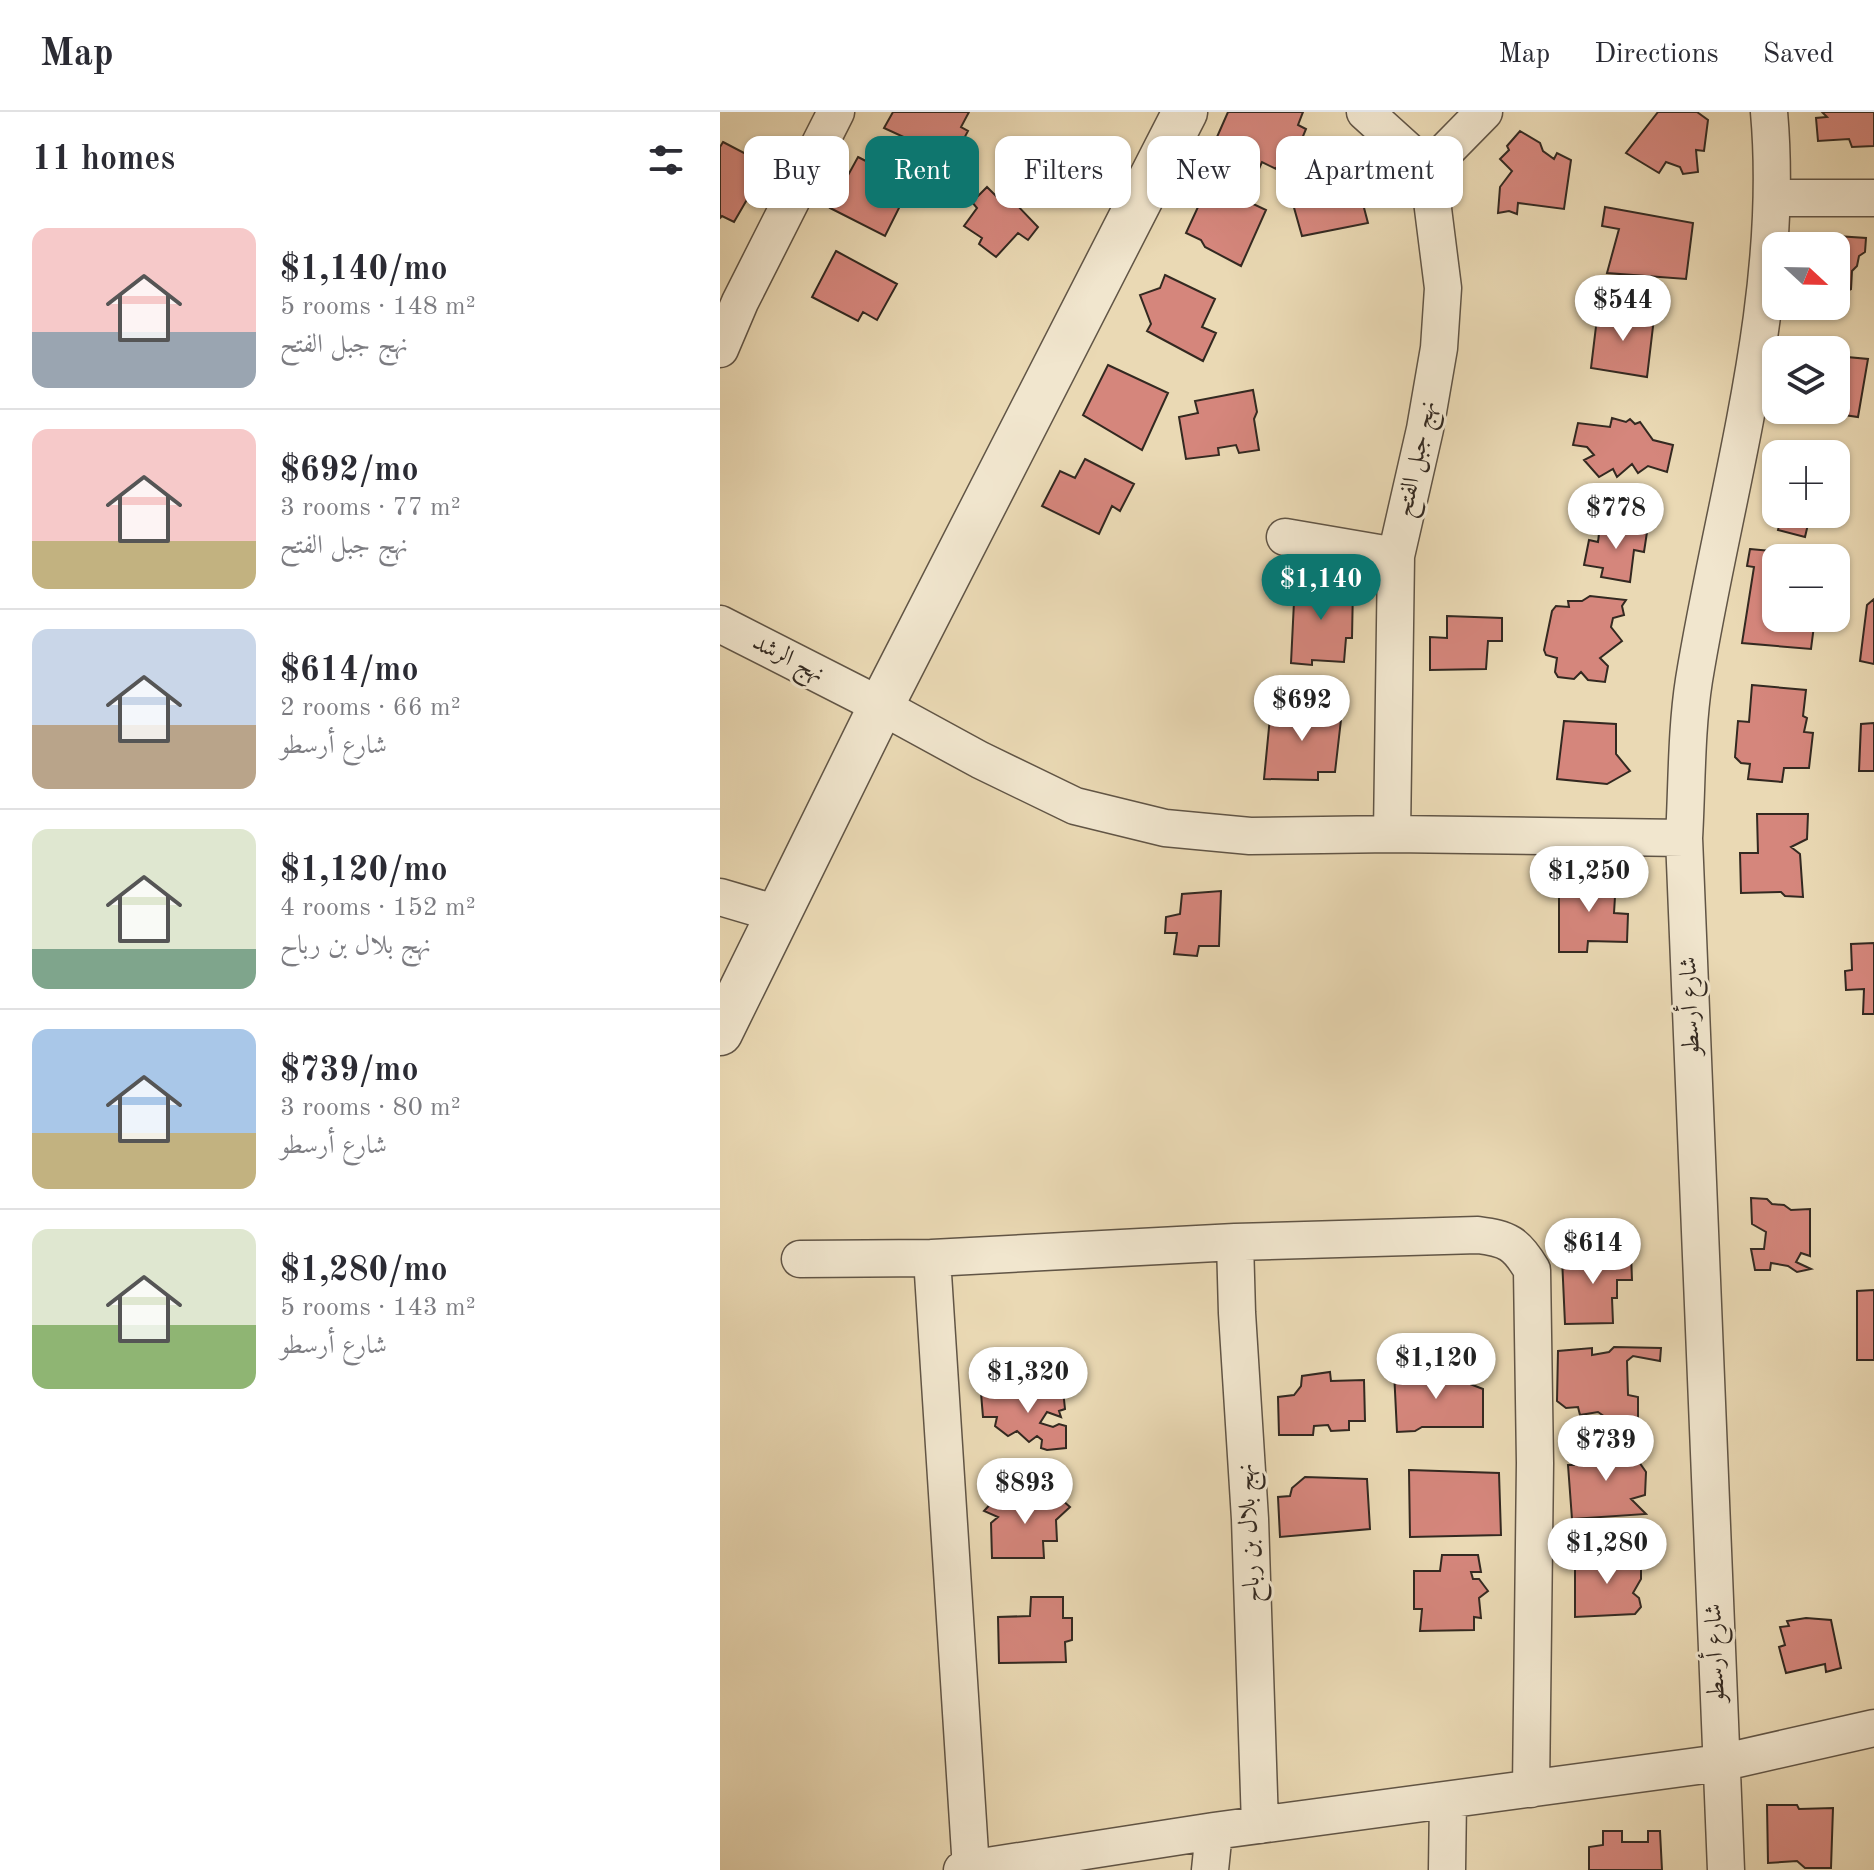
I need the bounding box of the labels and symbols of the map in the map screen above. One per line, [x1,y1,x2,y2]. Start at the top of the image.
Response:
north arrow [1762,232,1850,320]
pin: $544 [1576,275,1670,343]
street label: نهج جبل الفتح [1393,399,1448,521]
pin: $778 [1569,483,1663,551]
pin: $1,140 [1256,554,1386,622]
street label: نهج الرشد [745,630,828,693]
pin: $692 [1255,675,1349,743]
pin: $1,250 [1524,846,1654,914]
street label: شارع أرسطو [1670,956,1711,1058]
pin: $614 [1546,1218,1640,1286]
pin: $1,120 [1371,1333,1501,1401]
pin: $1,320 [963,1347,1093,1415]
pin: $739 [1559,1415,1653,1483]
pin: $893 [978,1458,1072,1526]
street label: نهج بلال بن رباح [1234,1462,1273,1603]
pin: $1,280 [1542,1518,1672,1586]
street label: شارع أرسطو [1695,1603,1736,1705]

